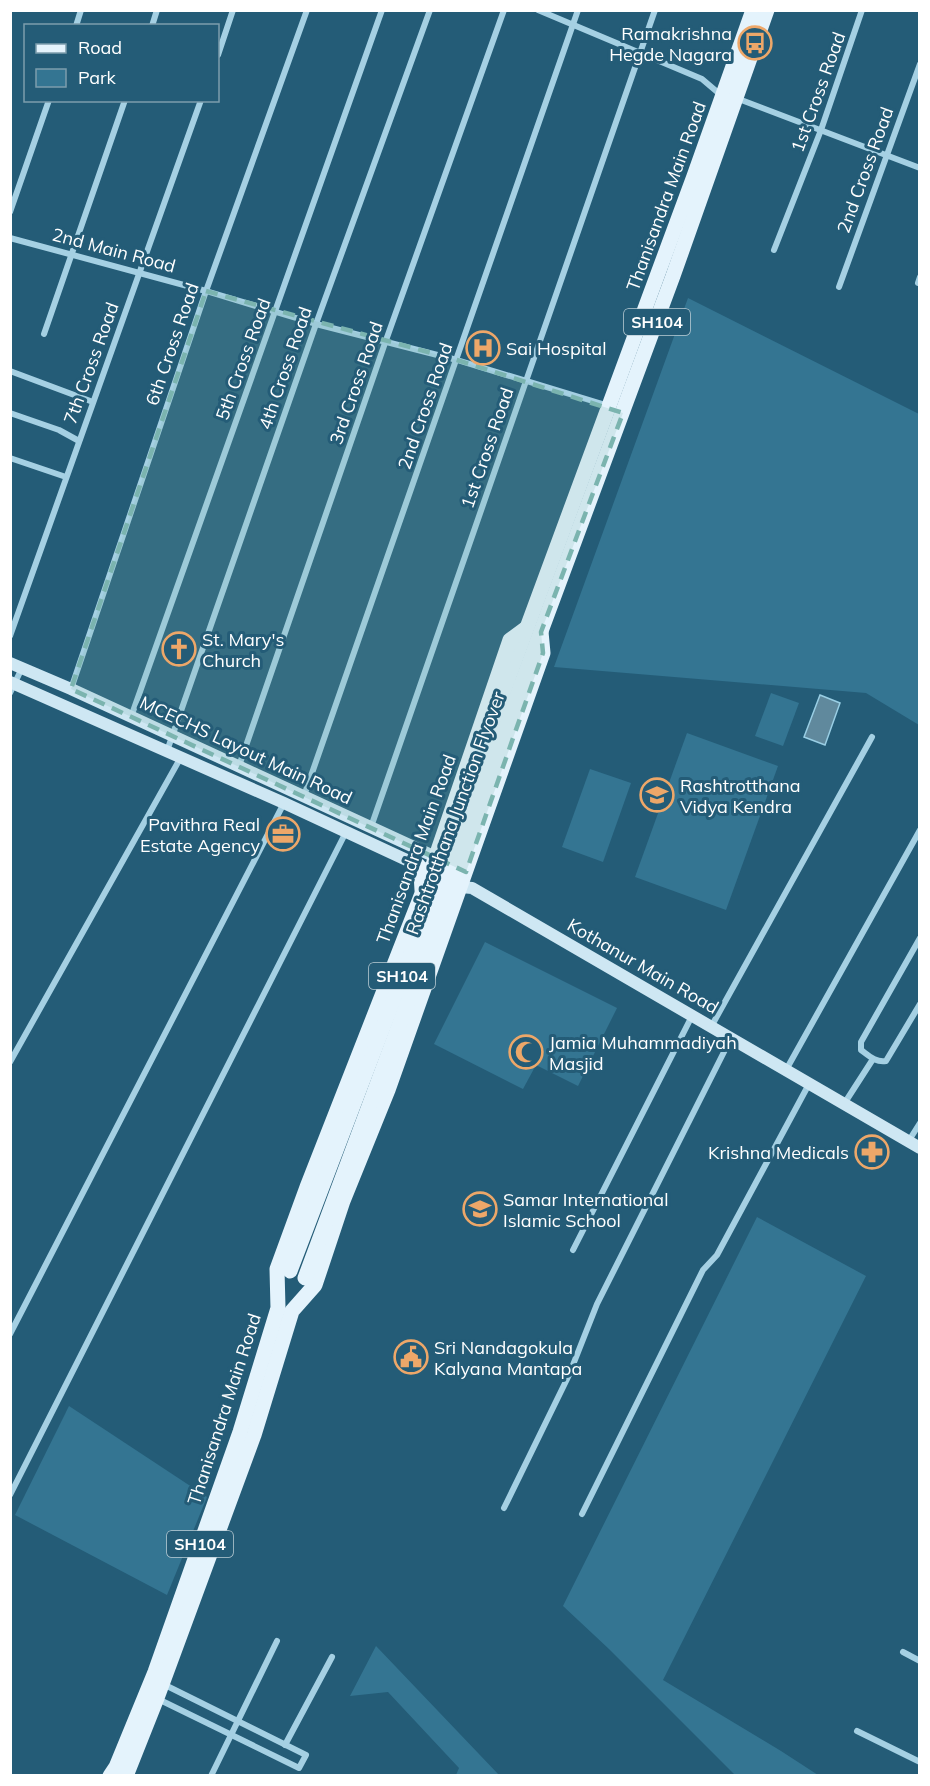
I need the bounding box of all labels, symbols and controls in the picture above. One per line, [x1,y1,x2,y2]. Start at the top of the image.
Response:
place label: Ramakrishna Hegde Nagara [609,22,732,66]
legend [24,24,219,102]
bus stop icon: Ramakrishna Hegde Nagara [737,25,773,61]
street label: 1st Cross Road [786,29,850,155]
text: Road [78,36,122,59]
text: Park [78,66,117,89]
street label: Thanisandra Main Road [621,98,711,294]
street label: 2nd Cross Road [832,104,898,236]
street label: 2nd Main Road [50,222,178,278]
street label: 6th Cross Road [140,280,204,408]
street label: 5th Cross Road [210,295,276,423]
street label: 7th Cross Road [58,299,124,427]
street label: 4th Cross Road [253,304,317,432]
road number: SH104 [624,309,690,335]
street label: 3rd Cross Road [324,319,388,447]
hospital icon: Sai Hospital [465,330,501,366]
place label: Sai Hospital [506,337,606,360]
street label: 2nd Cross Road [393,340,457,472]
street label: 1st Cross Road [456,385,518,511]
place label: St. Mary's Church [202,628,284,672]
church icon: St. Mary's Church [161,631,197,667]
street label: Rashtrotthana Junction Flyover [400,688,510,938]
street label: MCECHS Layout Main Road [136,691,356,809]
street label: Thanisandra Main Road [371,751,461,947]
place label: Rashtrotthana Vidya Kendra [680,774,801,818]
school or university icon: Rashtrotthana Vidya Kendra [639,777,675,813]
place label: Pavithra Real Estate Agency [140,813,260,857]
office icon: Pavithra Real Estate Agency [265,816,301,852]
street label: Kothanur Main Road [563,913,723,1019]
road number: SH104 [369,963,435,989]
place label: Jamia Muhammadiyah Masjid [549,1031,737,1075]
mosque icon: Jamia Muhammadiyah Masjid [508,1034,544,1070]
pharmacy icon: Krishna Medicals [854,1134,890,1170]
place label: Krishna Medicals [708,1141,849,1164]
place label: Samar International Islamic School [503,1188,668,1232]
school or university icon: Samar International Islamic School [462,1191,498,1227]
street label: Thanisandra Main Road [182,1310,266,1508]
place label: Sri Nandagokula Kalyana Mantapa [434,1336,582,1380]
public building icon: Sri Nandagokula Kalyana Mantapa [393,1339,429,1375]
road number: SH104 [167,1531,233,1557]

